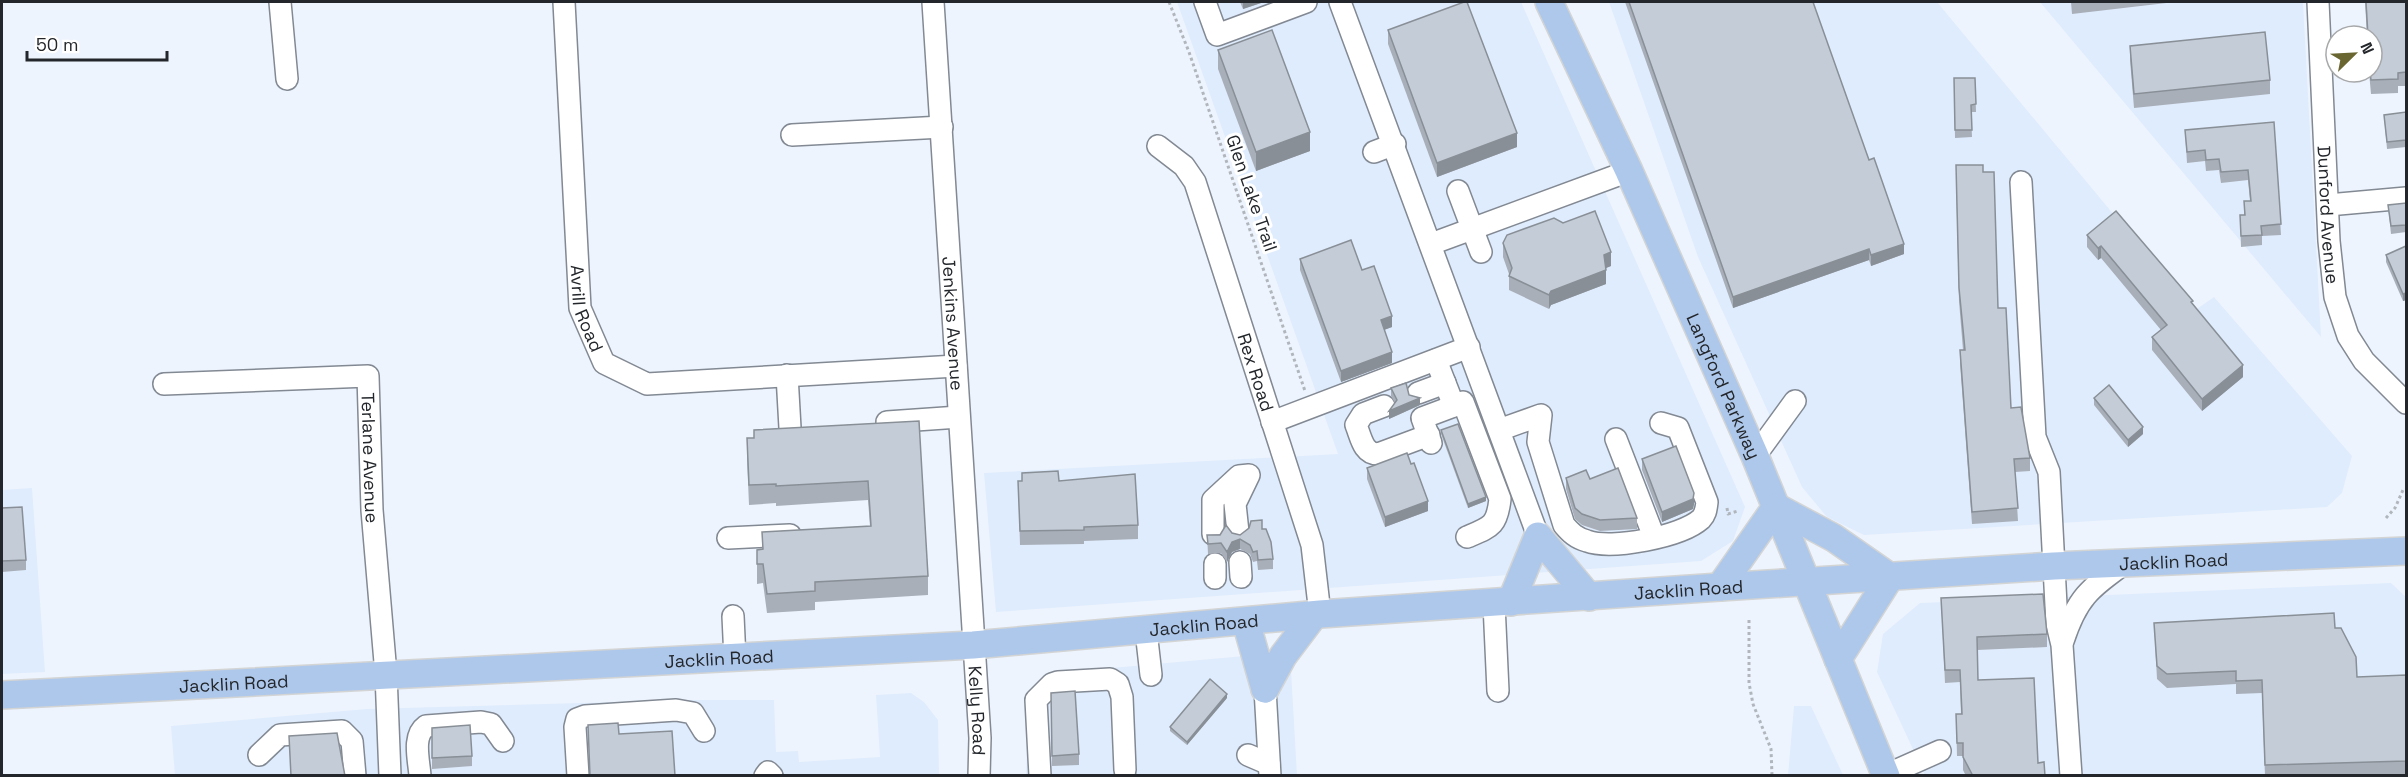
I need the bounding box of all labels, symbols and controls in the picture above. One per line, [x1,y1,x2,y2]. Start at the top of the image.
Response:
scale bar [27,24,166,62]
north arrow [2324,24,2384,84]
text: 50 m [36,33,78,56]
text: N [2355,39,2379,57]
street label: Glen Lake Trail [1221,132,1283,254]
street label: Dunford Avenue [2313,145,2345,285]
street label: Jenkins Avenue [938,255,969,391]
street label: Avrill Road [566,264,609,355]
street label: Langford Parkway [1682,309,1766,462]
street label: Rex Road [1233,330,1280,414]
street label: Terlane Avenue [357,392,385,524]
street label: Jacklin Road [2118,547,2229,575]
street label: Jacklin Road [1633,574,1744,604]
street label: Jacklin Road [1148,608,1259,641]
street label: Jacklin Road [664,644,774,672]
street label: Kelly Road [964,665,992,756]
street label: Jacklin Road [178,669,289,697]

